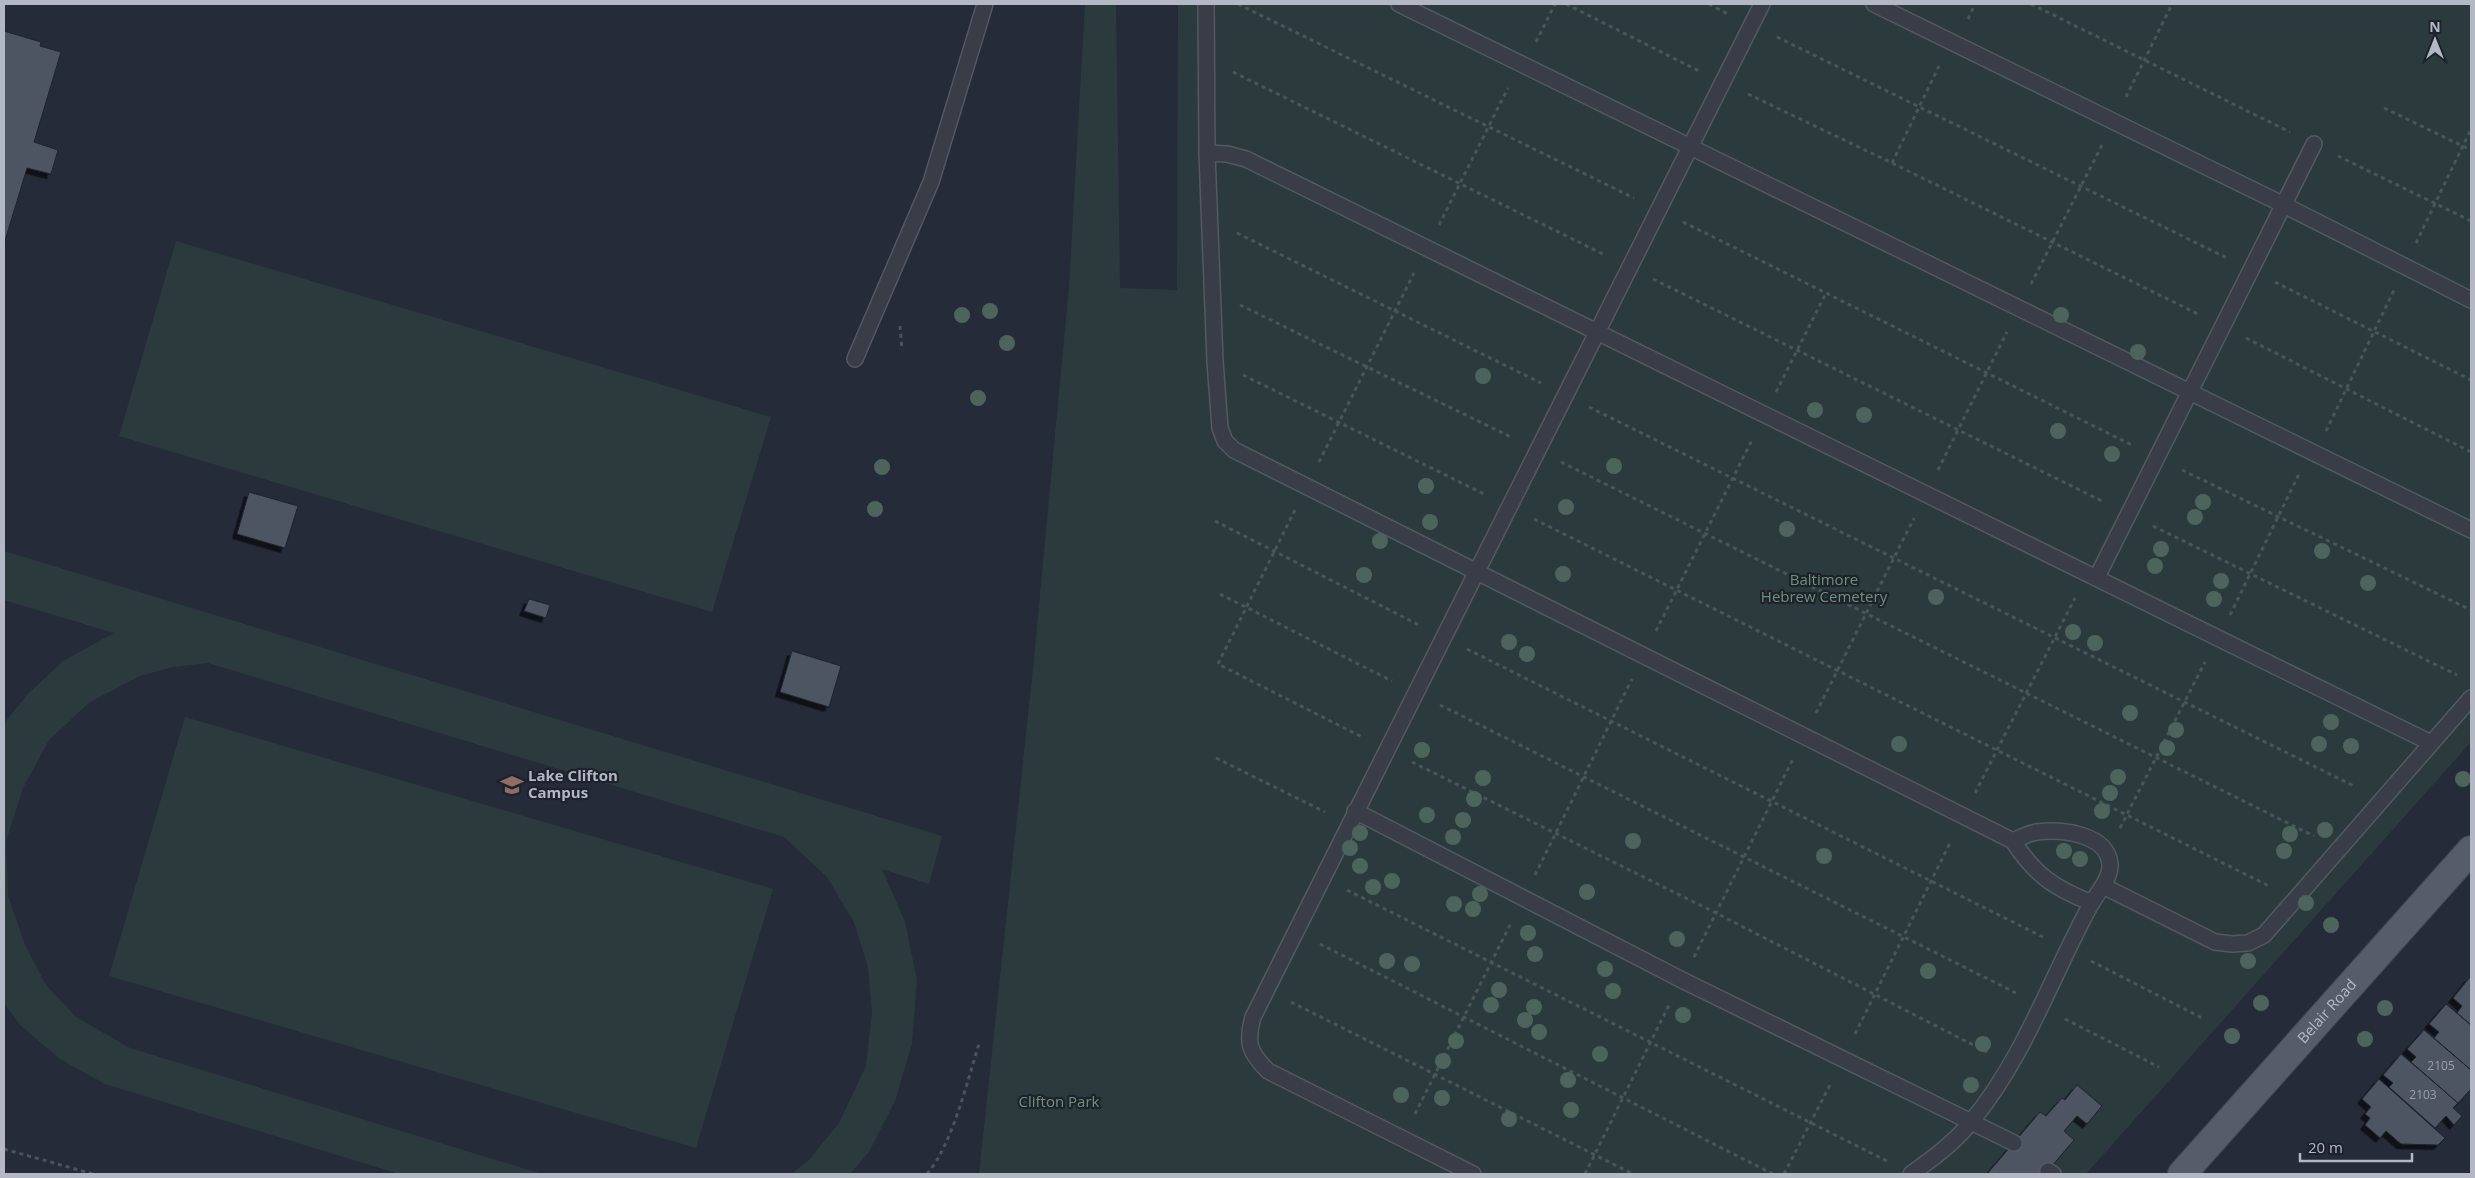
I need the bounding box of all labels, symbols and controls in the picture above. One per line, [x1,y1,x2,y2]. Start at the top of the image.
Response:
north arrow [2410,15,2460,65]
text: N [2429,17,2441,36]
park label: Baltimore Hebrew Cemetery [1761,569,1888,606]
place label: Lake Clifton Campus [528,765,618,802]
school or university icon: Lake Clifton Campus [499,772,525,798]
street label: Belair Road [2292,974,2360,1047]
house number: 2105 [2427,1057,2455,1074]
house number: 2103 [2409,1086,2437,1103]
park label: Clifton Park [1019,1091,1100,1111]
scale bar [2300,1130,2412,1162]
text: 20 m [2308,1137,2343,1157]

